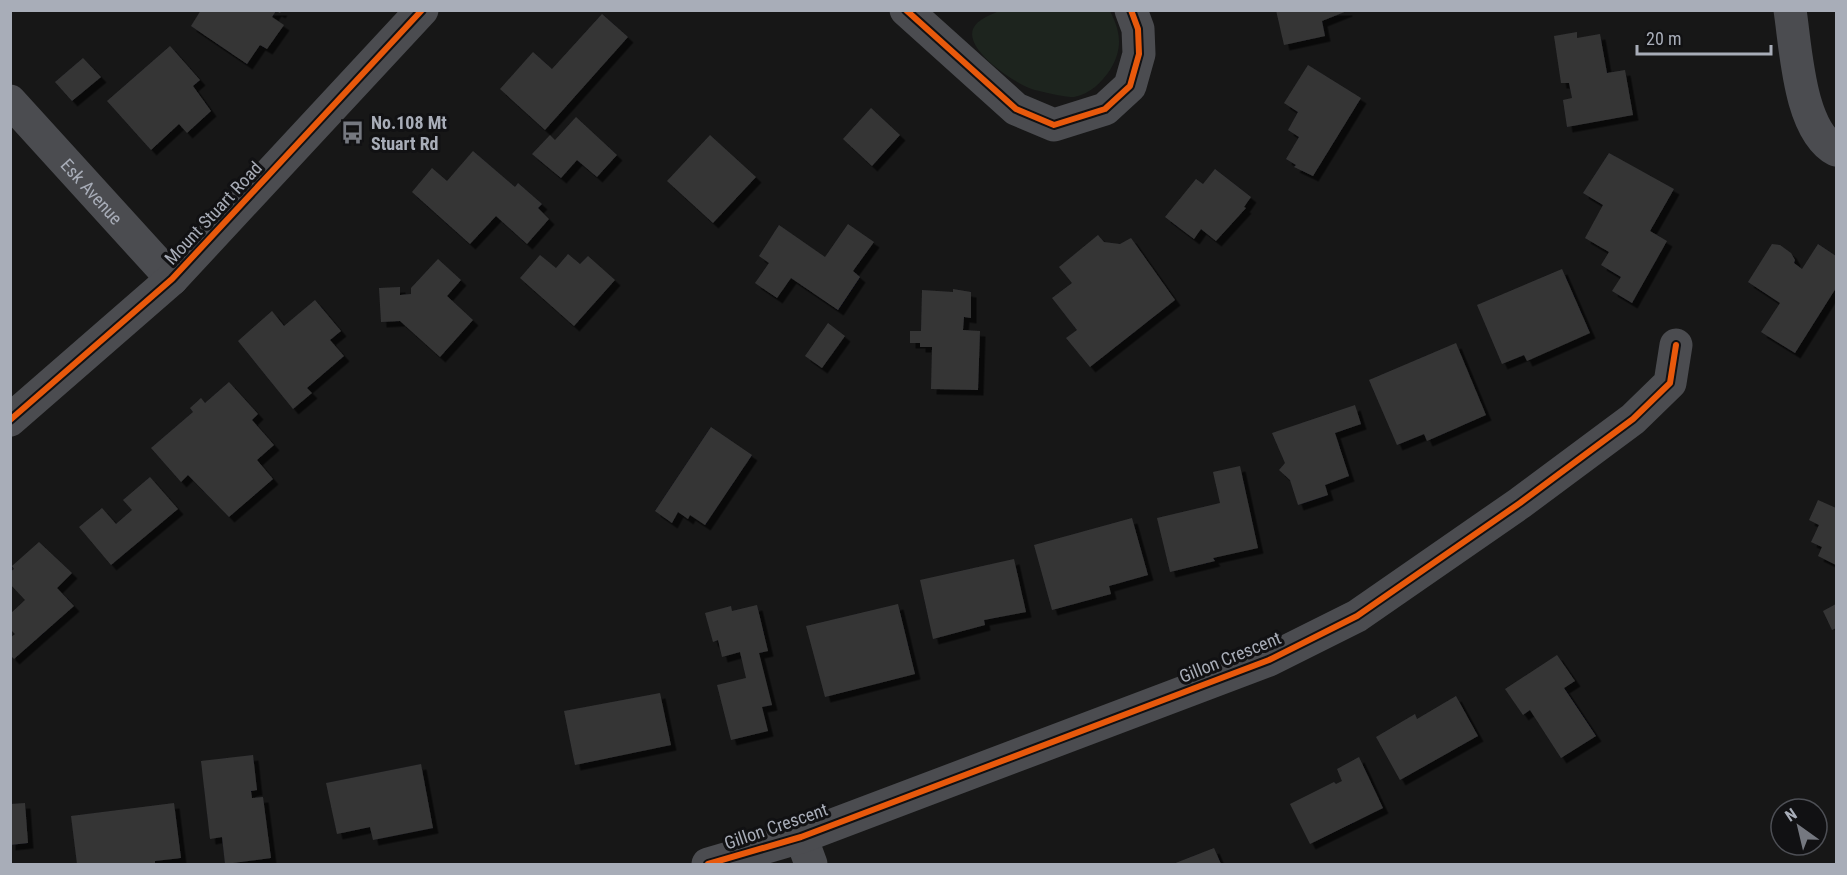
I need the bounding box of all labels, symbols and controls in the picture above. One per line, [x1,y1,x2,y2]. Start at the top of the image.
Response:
scale bar [1637,18,1770,56]
text: 20 m [1646,28,1681,49]
place label: No.108 Mt Stuart Rd [371,112,447,154]
bus stop icon: No.108 Mt Stuart Rd [340,119,366,145]
street label: Esk Avenue [57,154,127,228]
street label: Mount Stuart Road [160,157,266,269]
street label: Gillon Crescent [1176,627,1284,687]
north arrow [1769,797,1829,857]
street label: Gillon Crescent [722,799,830,853]
text: N [1782,804,1800,826]

